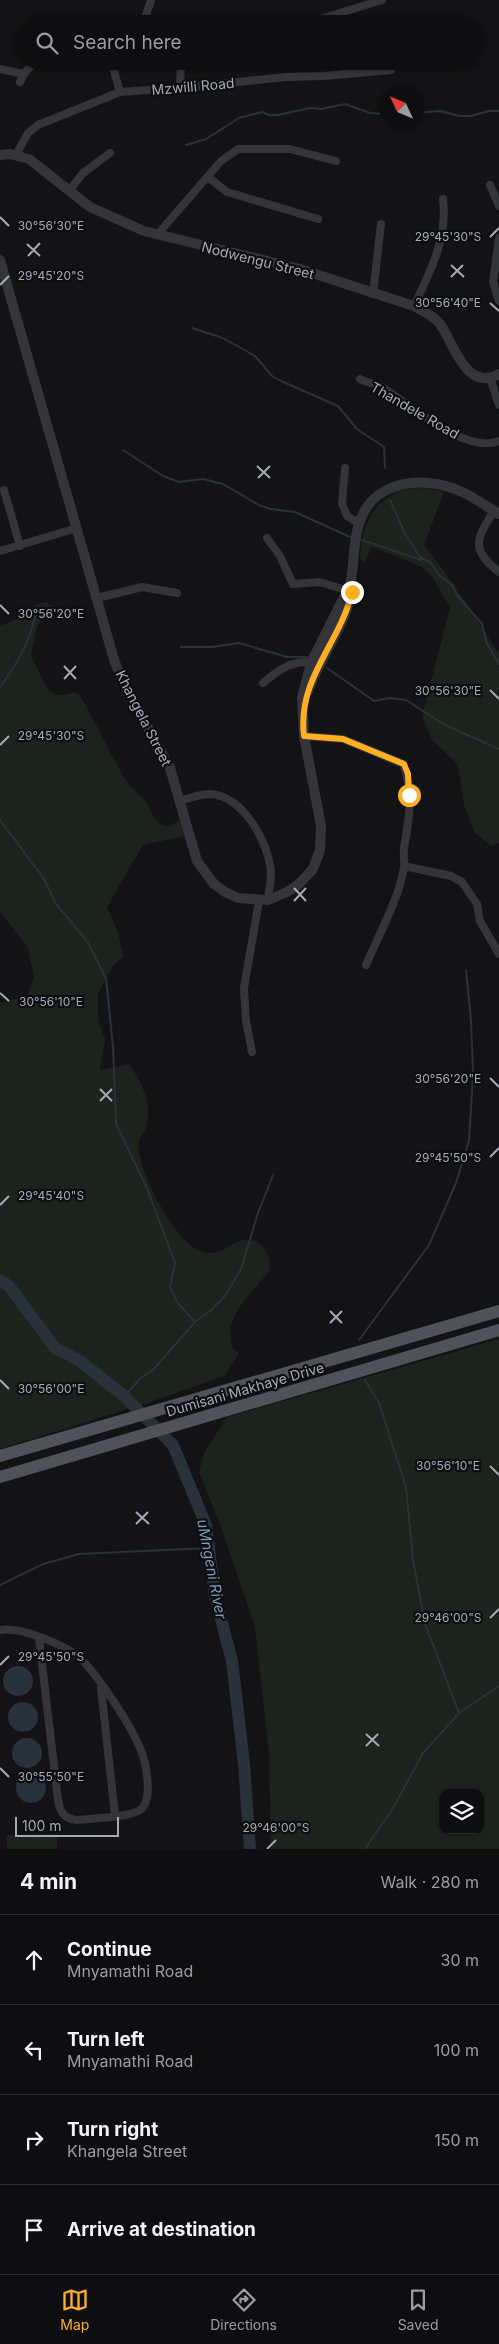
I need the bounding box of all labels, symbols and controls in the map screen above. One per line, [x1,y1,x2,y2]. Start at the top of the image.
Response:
search box [15,15,484,70]
icon: search [33,29,61,57]
text: Search here [73,31,182,54]
street label: Mzwilli Road [151,74,235,98]
north arrow [379,85,424,130]
text: 30°56'30"E [18,218,84,233]
text: 29°45'30"S [415,229,482,244]
street label: Nodwengu Street [200,238,316,282]
text: 29°45'20"S [18,268,85,283]
text: 30°56'40"E [415,295,481,310]
street label: Thandele Road [368,378,462,442]
route end [341,581,364,604]
text: 30°56'20"E [18,606,84,621]
street label: Khangela Street [113,667,176,769]
text: 30°56'30"E [415,683,481,698]
text: 29°45'30"S [18,728,85,743]
route start [398,784,421,807]
text: 30°56'10"E [19,994,83,1009]
text: 30°56'20"E [415,1071,481,1086]
text: 29°45'50"S [415,1150,482,1165]
text: 29°45'40"S [18,1188,84,1203]
street label: Dumisani Makhaye Drive [164,1358,326,1420]
text: 30°56'00"E [18,1381,84,1396]
text: 30°56'10"E [416,1458,480,1473]
water label: uMngeni River [193,1517,231,1621]
text: 29°46'00"S [415,1610,482,1625]
text: 29°45'50"S [18,1649,85,1664]
text: 30°55'50"E [18,1769,84,1784]
map controls [439,1789,484,1834]
button: layers [439,1789,484,1834]
scale bar [15,1814,119,1837]
text: 100 m [22,1817,62,1834]
text: 29°46'00"S [243,1820,310,1835]
text: 4 min [20,1869,77,1894]
text: Walk · 280 m [381,1872,479,1892]
text: Continue [67,1938,152,1961]
icon: ahead [20,1946,48,1974]
text: 30 m [441,1950,479,1970]
text: Mnyamathi Road [67,1961,193,1981]
text: Turn left [67,2028,145,2051]
icon: left [20,2036,48,2064]
text: 100 m [434,2040,479,2060]
text: Mnyamathi Road [67,2051,193,2071]
text: Turn right [67,2118,158,2141]
icon: right [20,2126,48,2154]
text: 150 m [434,2130,479,2150]
text: Khangela Street [67,2141,187,2161]
icon: arrive [20,2216,48,2244]
text: Arrive at destination [67,2218,256,2241]
tab: Map [60,2286,89,2333]
tab: Directions [210,2286,277,2333]
tab: Saved [398,2286,439,2333]

